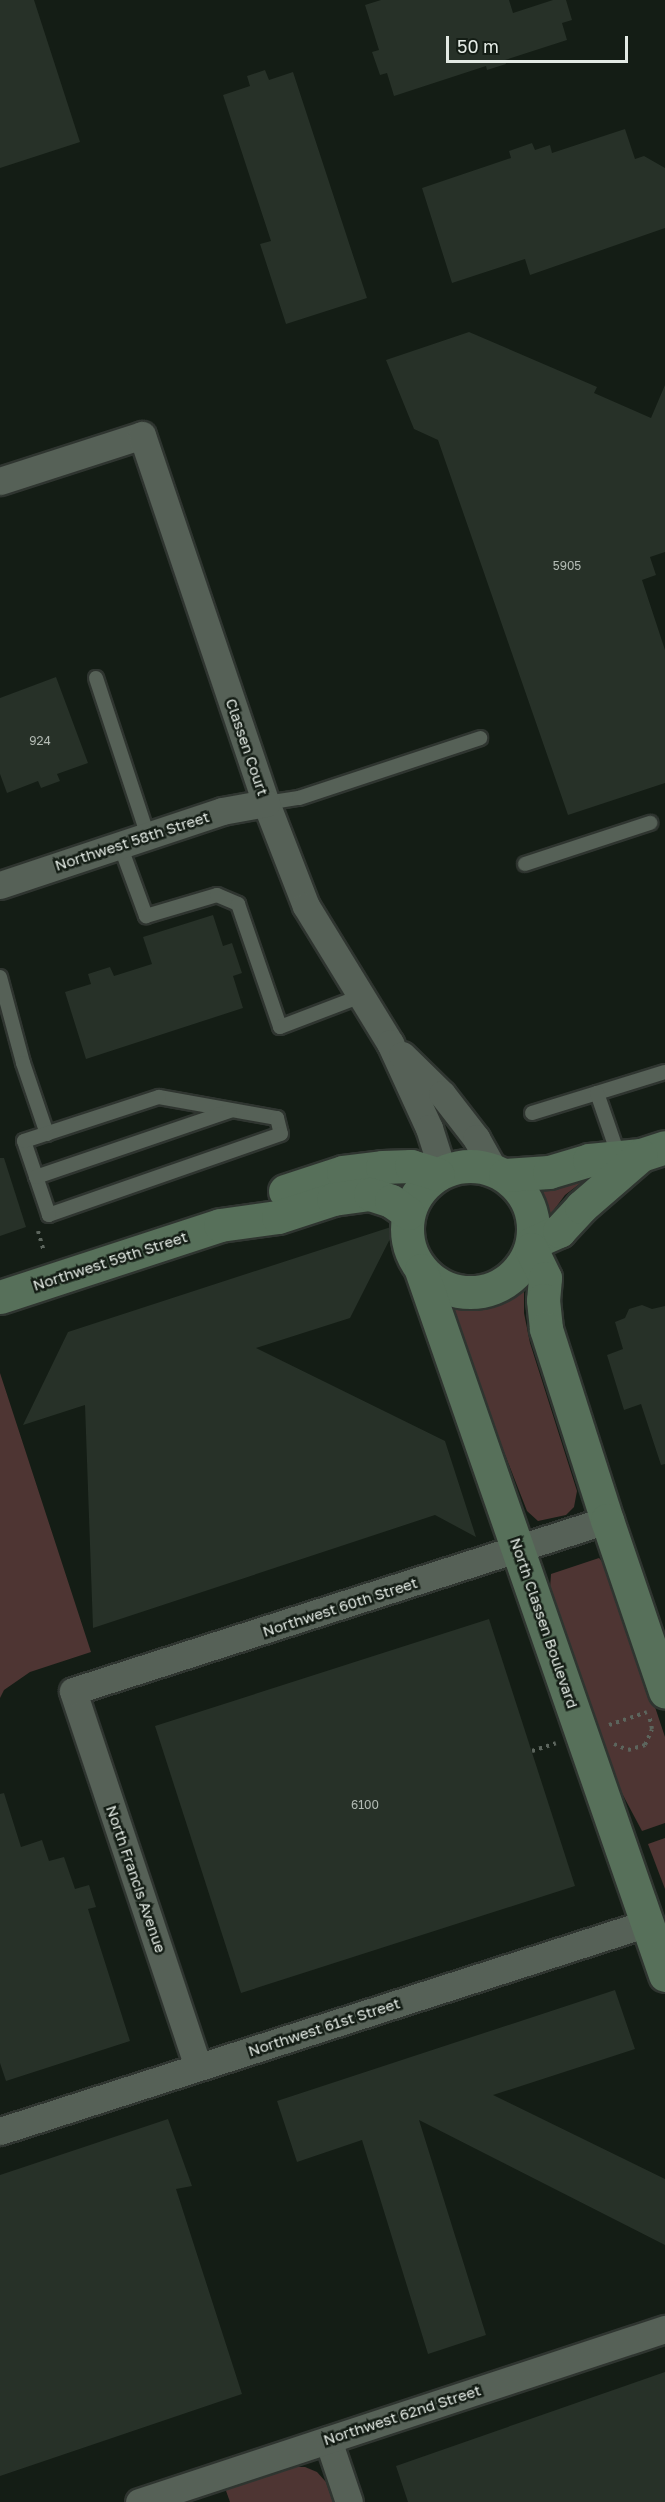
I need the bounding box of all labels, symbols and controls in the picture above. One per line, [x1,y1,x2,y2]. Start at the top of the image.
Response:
scale bar [449,24,630,62]
text: 50 m [457,35,499,57]
house number: 5905 [553,559,581,573]
street label: Classen Court [222,696,272,798]
house number: 924 [29,734,51,748]
street label: Northwest 58th Street [53,808,211,874]
street label: Northwest 59th Street [31,1228,189,1294]
street label: North Classen Boulevard [506,1535,582,1711]
street label: Northwest 60th Street [260,1573,420,1641]
house number: 6100 [351,1798,379,1812]
street label: North Francis Avenue [102,1803,170,1955]
street label: Northwest 61st Street [246,1994,402,2060]
street label: Northwest 62nd Street [321,2381,483,2449]

